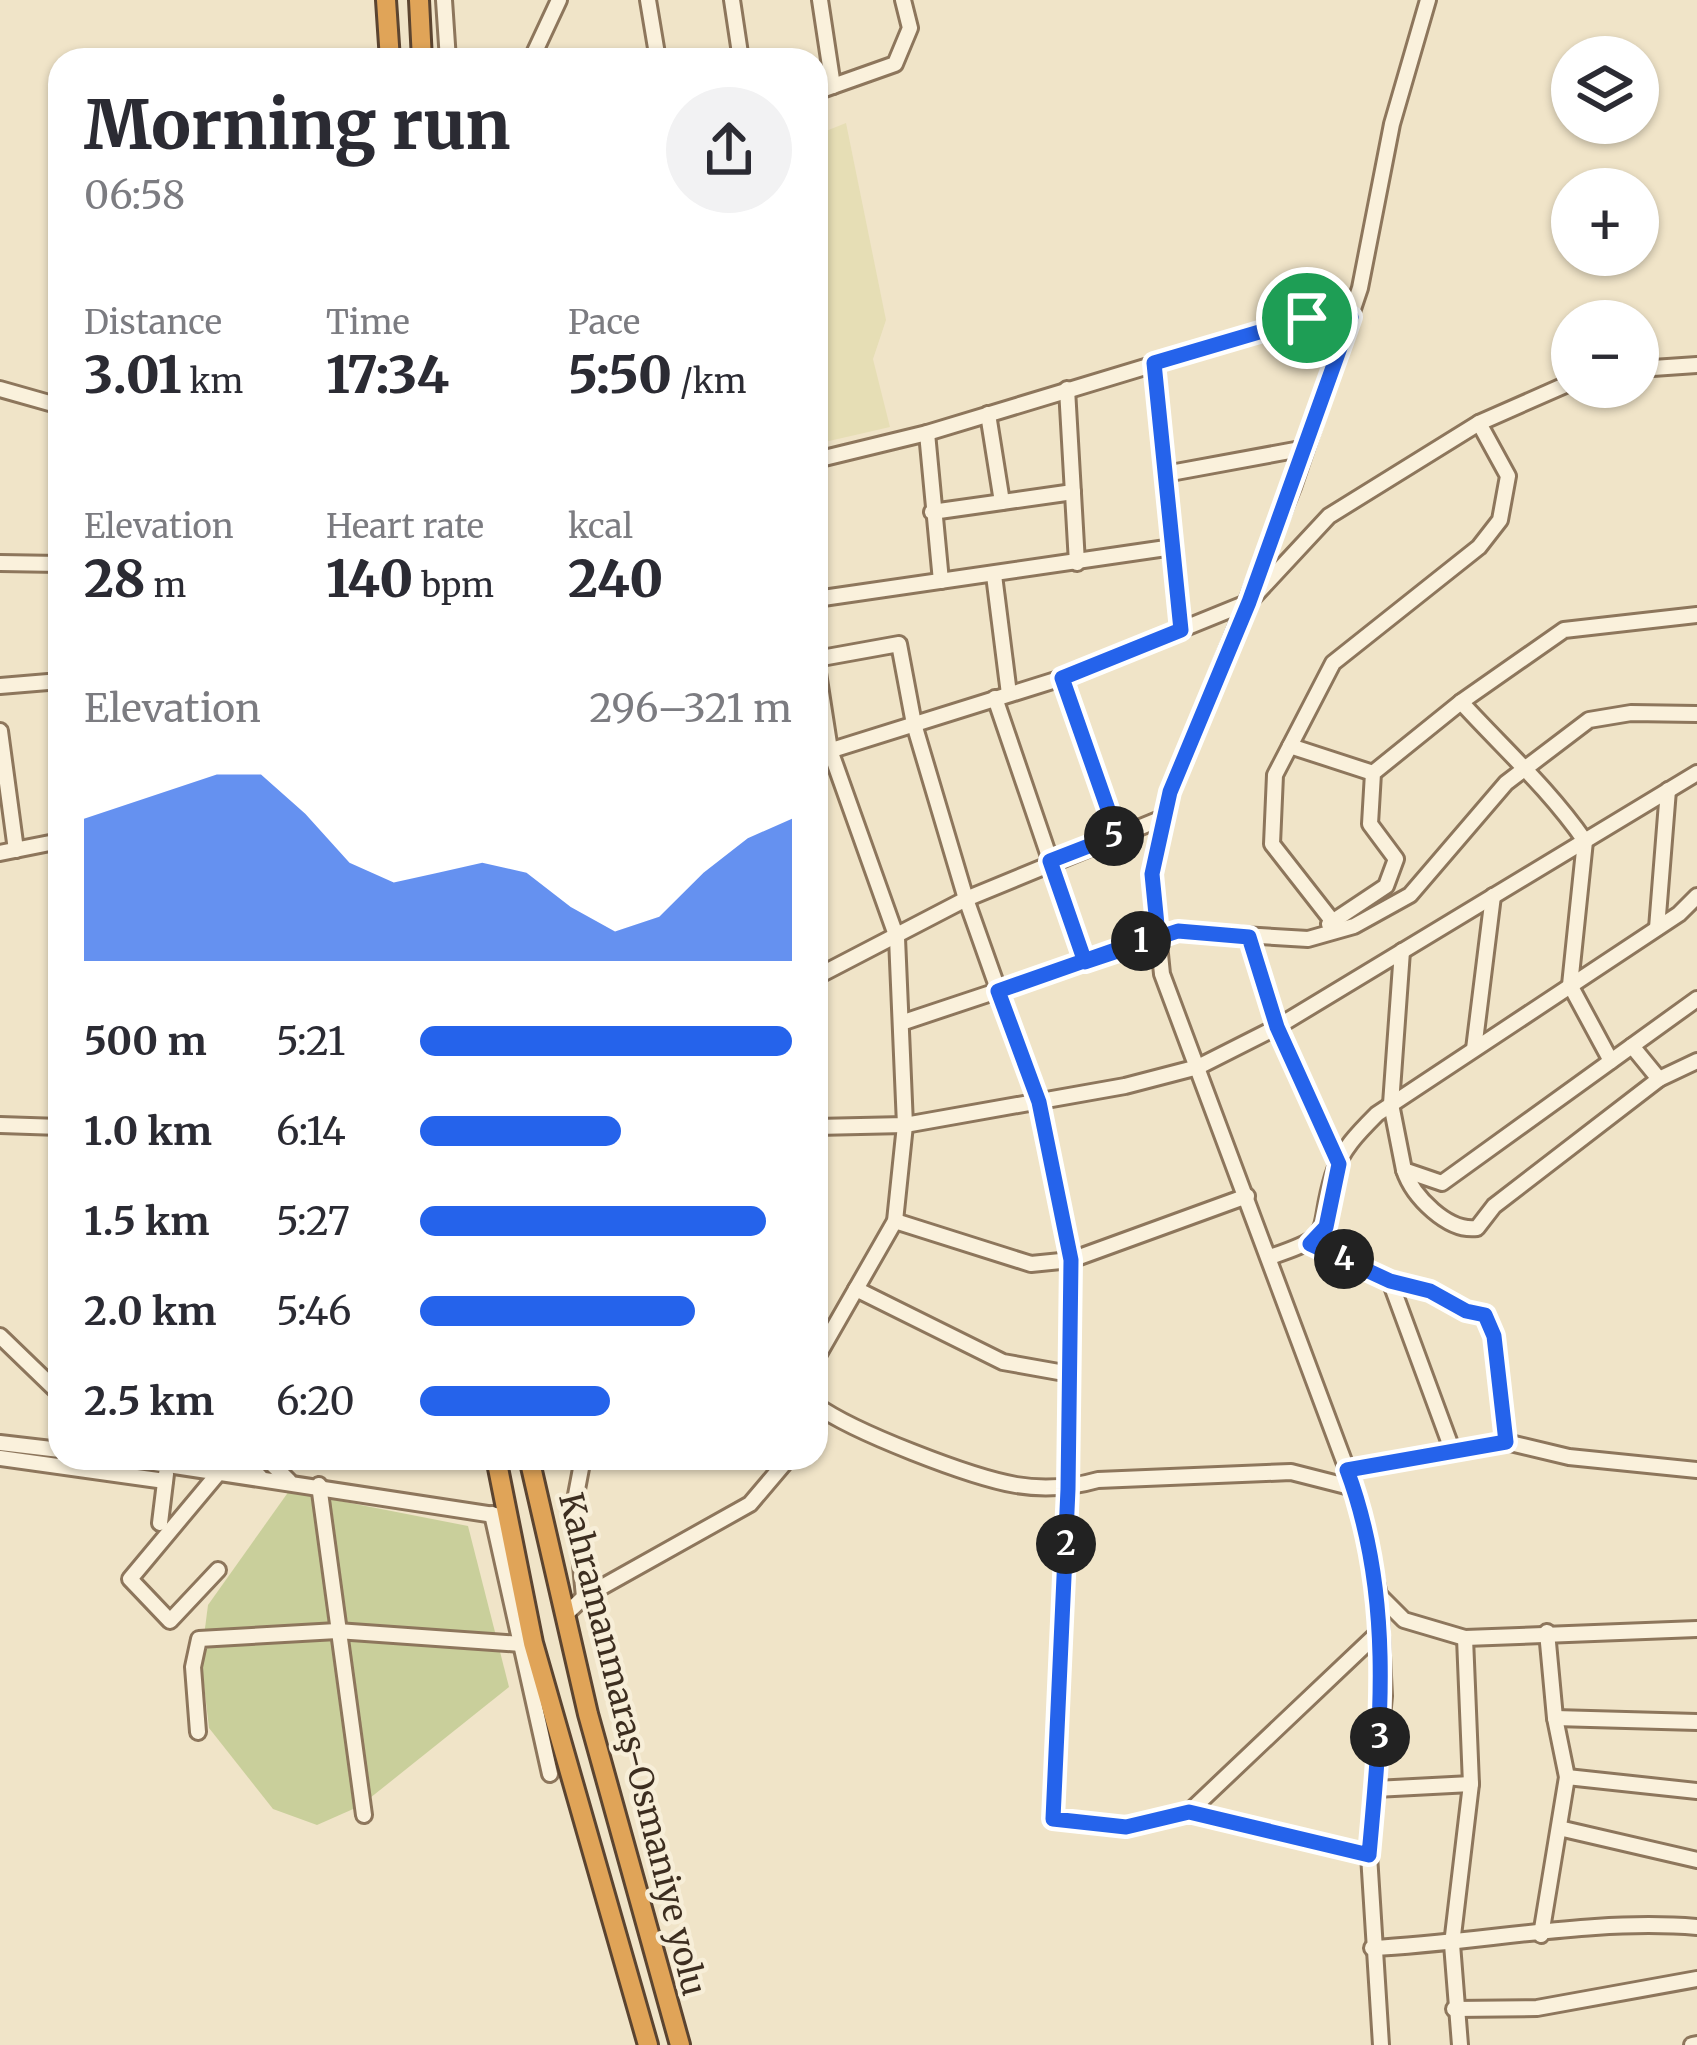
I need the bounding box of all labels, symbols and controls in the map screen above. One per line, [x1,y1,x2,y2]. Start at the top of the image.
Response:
map controls [1551,36,1659,408]
button: layers [1551,36,1659,144]
text: Morning run [84,84,510,167]
button: share [666,87,792,213]
button: + [1551,168,1659,276]
text: 06:58 [84,171,185,220]
pin [1256,267,1358,369]
icon: arrive [1274,285,1340,351]
button: − [1551,300,1659,408]
text: Distance [84,302,222,343]
text: Time [326,302,410,343]
text: Pace [568,302,640,343]
text: 3.01 [84,343,182,407]
text: 17:34 [326,343,449,407]
text: 5:50 [568,343,672,407]
text: km [182,361,243,402]
text: /km [672,361,746,402]
text: Elevation [84,506,234,547]
text: Heart rate [326,506,484,547]
text: kcal [568,506,633,547]
text: 28 [84,547,146,611]
text: 140 [326,547,413,611]
text: 240 [568,547,663,611]
text: m [146,565,186,606]
text: bpm [413,565,494,606]
text: Elevation [84,684,261,733]
text: 296–321 m [589,684,792,733]
pin: 5 [1084,806,1144,866]
text: 5 [1104,815,1124,856]
pin: 1 [1111,911,1171,971]
text: 1 [1133,920,1149,961]
text: 500 m [84,1017,207,1066]
text: 5:21 [276,1017,345,1066]
text: 1.0 km [84,1107,212,1156]
text: 6:14 [276,1107,346,1156]
text: 1.5 km [84,1197,210,1246]
text: 5:27 [276,1197,350,1246]
pin: 4 [1314,1229,1374,1289]
text: 4 [1334,1238,1354,1279]
text: 2.0 km [84,1287,217,1336]
text: 5:46 [276,1287,352,1336]
text: 2.5 km [84,1377,214,1426]
text: 6:20 [276,1377,355,1426]
street label: Kahramanmaraş-Osmaniye yolu [550,1488,715,2000]
pin: 2 [1036,1514,1096,1574]
text: 2 [1056,1523,1076,1564]
pin: 3 [1350,1707,1410,1767]
text: 3 [1371,1716,1389,1757]

